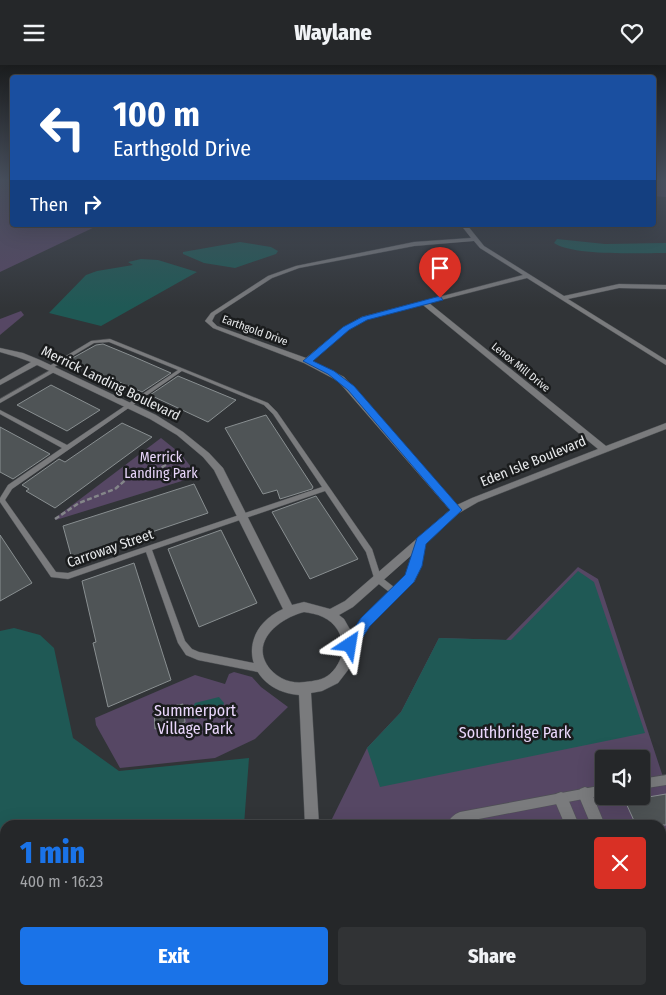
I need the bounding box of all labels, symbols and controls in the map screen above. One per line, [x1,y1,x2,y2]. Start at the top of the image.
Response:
icon: menu [20,19,48,47]
text: Waylane [294,19,372,46]
icon: heart [618,19,646,47]
text: 100 m [113,93,200,135]
icon: left [30,95,95,160]
text: Earthgold Drive [113,135,251,162]
icon: right [78,190,106,218]
text: Then [30,193,68,216]
pin [419,247,461,298]
icon: arrive [426,254,454,282]
street label: Earthgold Drive [220,313,289,348]
street label: Lenox Mill Drive [489,340,552,395]
street label: Merrick Landing Boulevard [39,342,183,424]
street label: Eden Isle Boulevard [478,432,589,490]
park label: Merrick Landing Park [124,449,198,482]
street label: Carroway Street [65,526,156,571]
position arrow [323,618,375,670]
park label: Summerport Village Park [154,701,237,738]
park label: Southbridge Park [459,723,572,742]
map controls [595,750,650,805]
button: sound [595,750,650,805]
text: 1 min [20,835,85,871]
button: close [594,837,646,889]
text: 400 m · 16:23 [20,872,103,891]
button: Exit [20,927,328,985]
button: Share [338,927,646,985]

